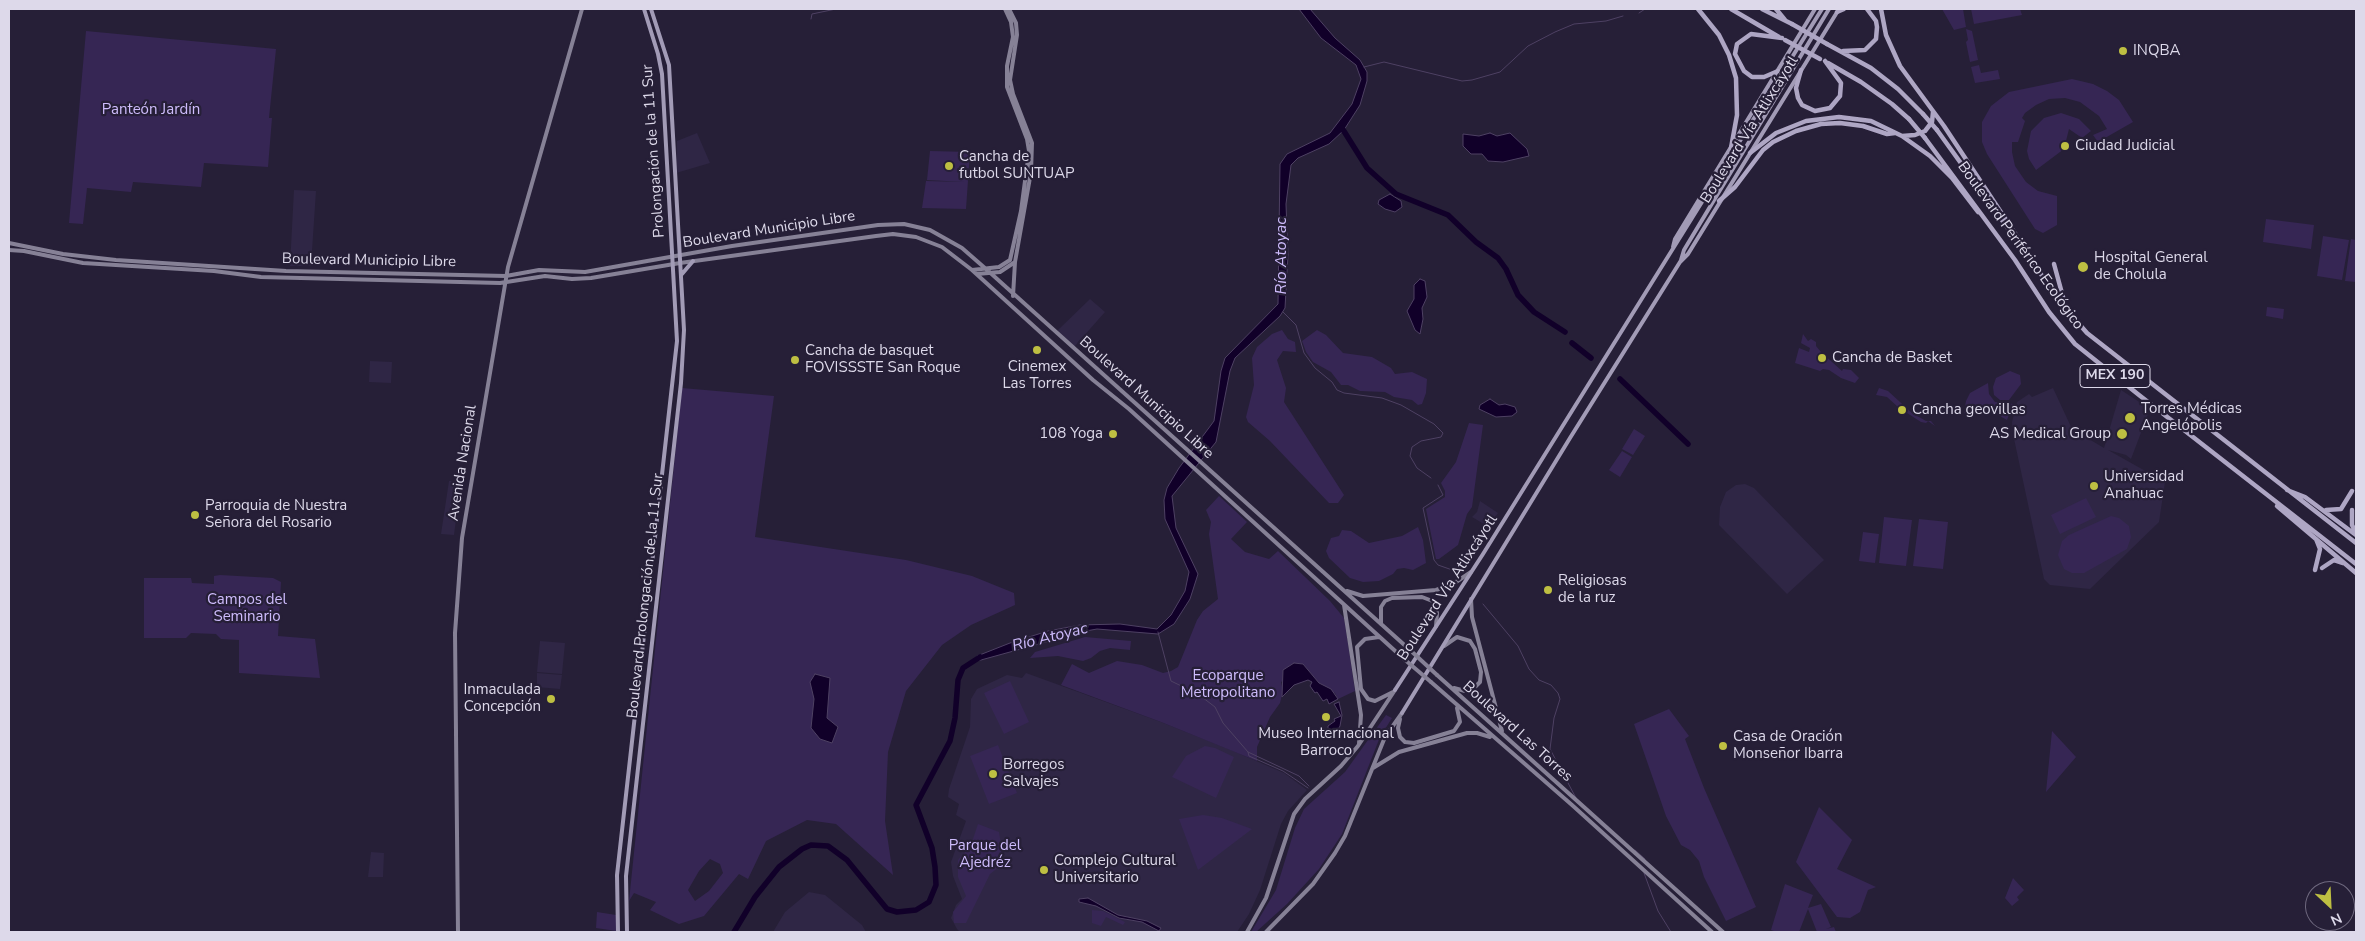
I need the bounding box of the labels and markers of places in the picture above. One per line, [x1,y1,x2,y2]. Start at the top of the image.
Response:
place label: INQBA [2133,42,2180,60]
marker: INQBA [2117,45,2129,57]
place label: Ciudad Judicial [2075,137,2175,155]
marker: Ciudad Judicial [2059,140,2071,152]
place label: Cancha de futbol SUNTUAP [959,148,1075,183]
marker: Cancha de futbol SUNTUAP [943,160,955,172]
place label: Hospital General de Cholula [2094,249,2208,284]
marker: Hospital General de Cholula [2076,260,2090,274]
place label: Cancha de basquet FOVISSSTE San Roque [805,342,960,377]
marker: Cinemex Las Torres [1031,344,1043,356]
place label: Cancha de Basket [1832,349,1952,367]
marker: Cancha de Basket [1816,352,1828,364]
marker: Cancha de basquet FOVISSSTE San Roque [789,354,801,366]
place label: Cinemex Las Torres [1002,358,1072,393]
place label: Torres Médicas Angelópolis [2141,400,2242,435]
place label: Cancha geovillas [1912,401,2026,419]
marker: Cancha geovillas [1896,404,1908,416]
marker: Torres Médicas Angelópolis [2123,411,2137,425]
place label: 108 Yoga [1039,425,1103,443]
place label: AS Medical Group [1989,425,2111,443]
marker: AS Medical Group [2115,427,2129,441]
marker: 108 Yoga [1107,428,1119,440]
place label: Universidad Anahuac [2104,468,2184,503]
marker: Universidad Anahuac [2088,480,2100,492]
place label: Parroquia de Nuestra Señora del Rosario [205,497,347,532]
marker: Parroquia de Nuestra Señora del Rosario [189,509,201,521]
place label: Religiosas de la ruz [1558,572,1627,607]
marker: Religiosas de la ruz [1542,584,1554,596]
place label: Inmaculada Concepción [463,681,541,716]
marker: Inmaculada Concepción [545,693,557,705]
marker: Museo Internacional Barroco [1320,711,1332,723]
place label: Museo Internacional Barroco [1258,725,1394,760]
place label: Casa de Oración Monseñor Ibarra [1733,728,1843,763]
marker: Casa de Oración Monseñor Ibarra [1717,740,1729,752]
place label: Borregos Salvajes [1003,756,1064,791]
marker: Borregos Salvajes [987,768,999,780]
place label: Complejo Cultural Universitario [1054,852,1176,887]
marker: Complejo Cultural Universitario [1038,864,1050,876]

